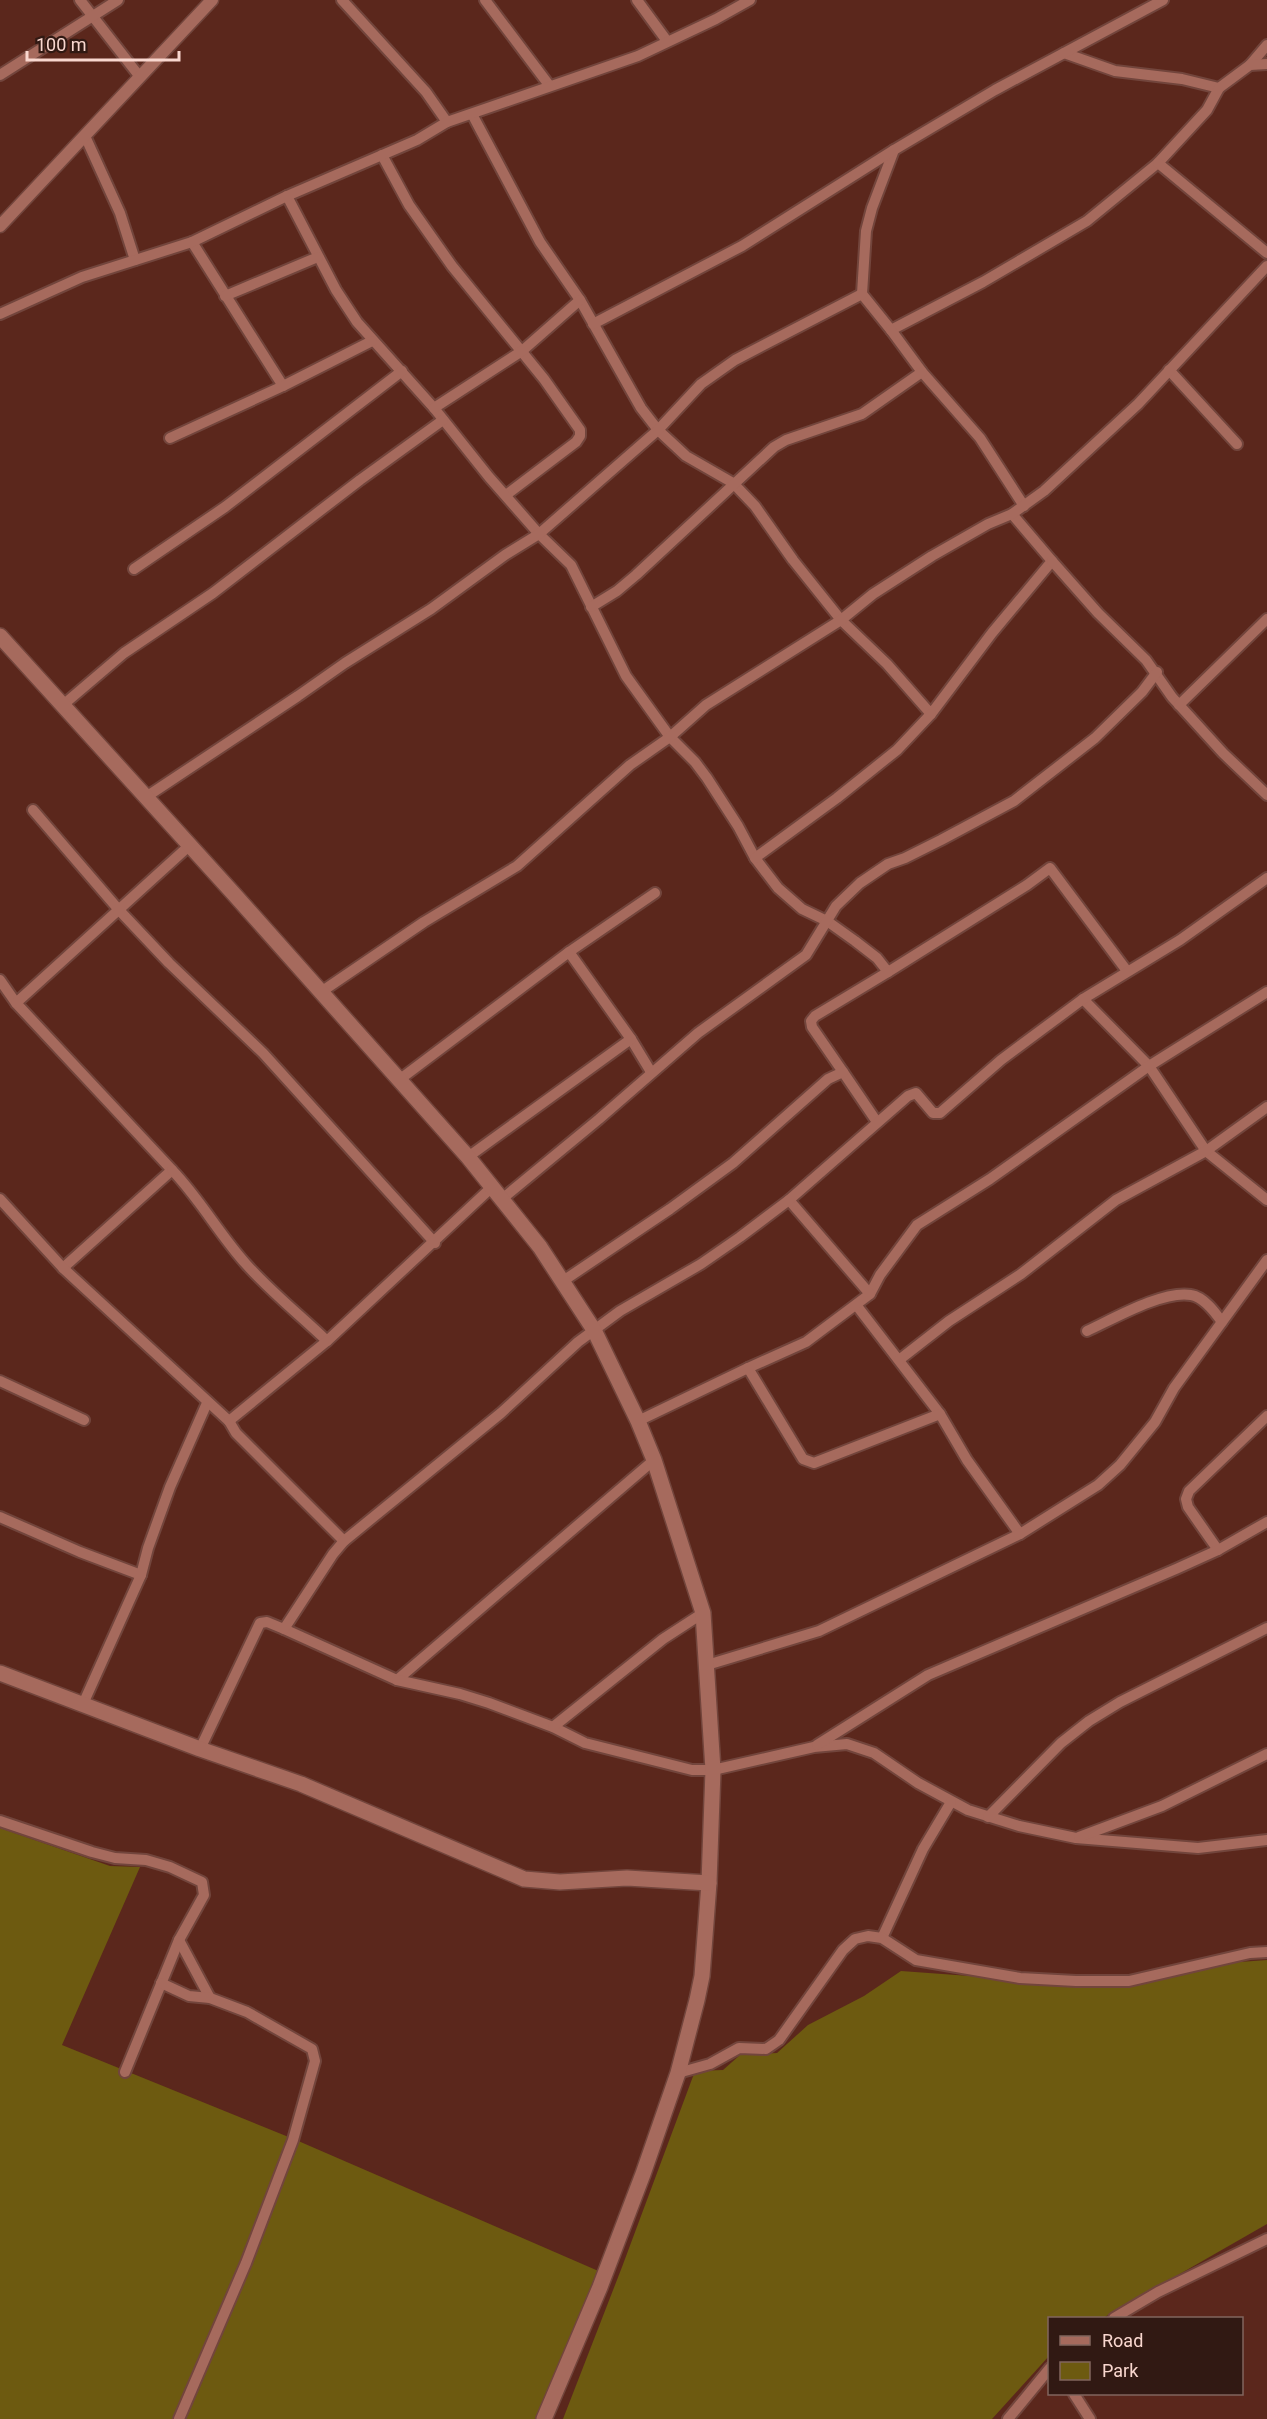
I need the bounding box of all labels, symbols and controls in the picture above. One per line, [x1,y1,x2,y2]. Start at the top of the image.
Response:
scale bar [27,24,178,62]
text: 100 m [36,34,87,55]
legend [1048,2317,1243,2395]
text: Road [1102,2330,1143,2351]
text: Park [1102,2360,1139,2381]

